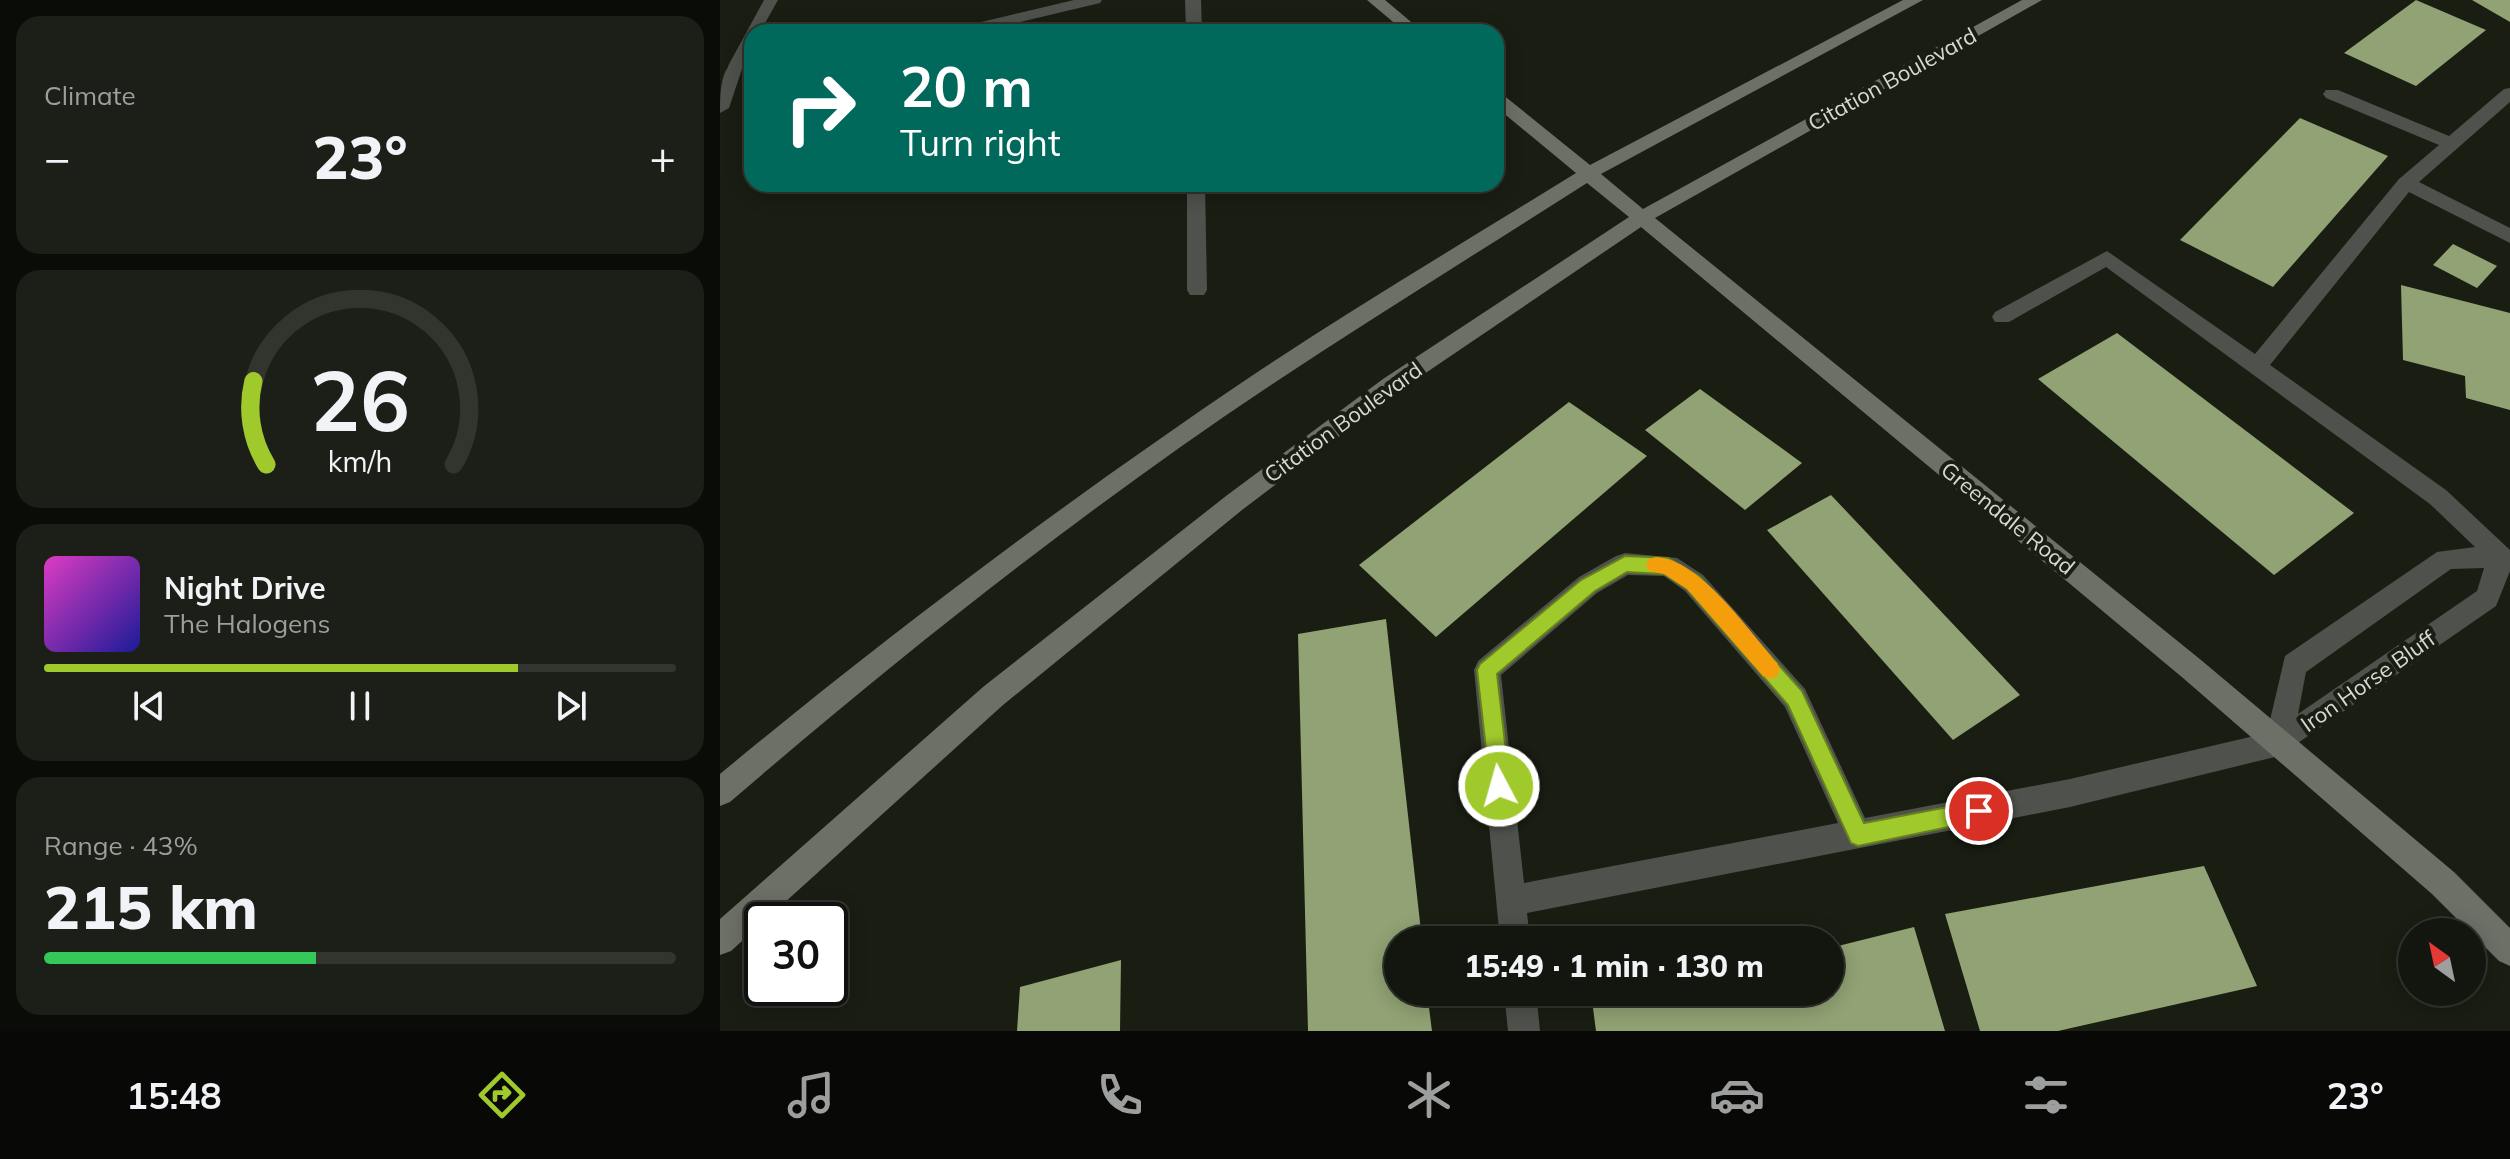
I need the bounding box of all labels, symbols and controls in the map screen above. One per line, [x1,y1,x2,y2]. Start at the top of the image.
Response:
street label: Citation Boulevard [1803,21,1981,137]
text: 20 m [900,51,1033,121]
icon: right [768,56,872,160]
text: Climate [44,79,136,112]
text: 23° [312,119,408,194]
text: Turn right [900,120,1061,165]
text: − [44,130,70,185]
text: + [650,130,676,185]
text: 26 [310,346,410,451]
street label: Citation Boulevard [1259,355,1427,489]
text: km/h [328,443,392,479]
street label: Greendale Road [1935,456,2081,580]
text: Night Drive [164,569,326,607]
text: The Halogens [164,607,330,640]
street label: Iron Horse Bluff [2295,624,2441,738]
icon: previous [127,684,171,728]
icon: pause [338,684,382,728]
icon: next [549,684,593,728]
position arrow [1457,744,1541,828]
pin [1945,777,2013,845]
icon: arrive [1957,789,2001,833]
text: Range · 43% [44,829,198,862]
text: 215 km [44,869,258,944]
speed limit sign: 30 [744,902,848,1006]
north arrow [2398,918,2486,1006]
map controls [2398,918,2486,1006]
text: 15:49 · 1 min · 130 m [1464,947,1764,985]
icon: directions [474,1067,530,1123]
icon: music [783,1067,839,1123]
icon: phone [1092,1067,1148,1123]
icon: climate [1401,1067,1457,1123]
icon: car [1709,1067,1765,1123]
icon: filters [2018,1067,2074,1123]
text: 15:48 [126,1073,222,1118]
text: 23° [2327,1073,2384,1118]

